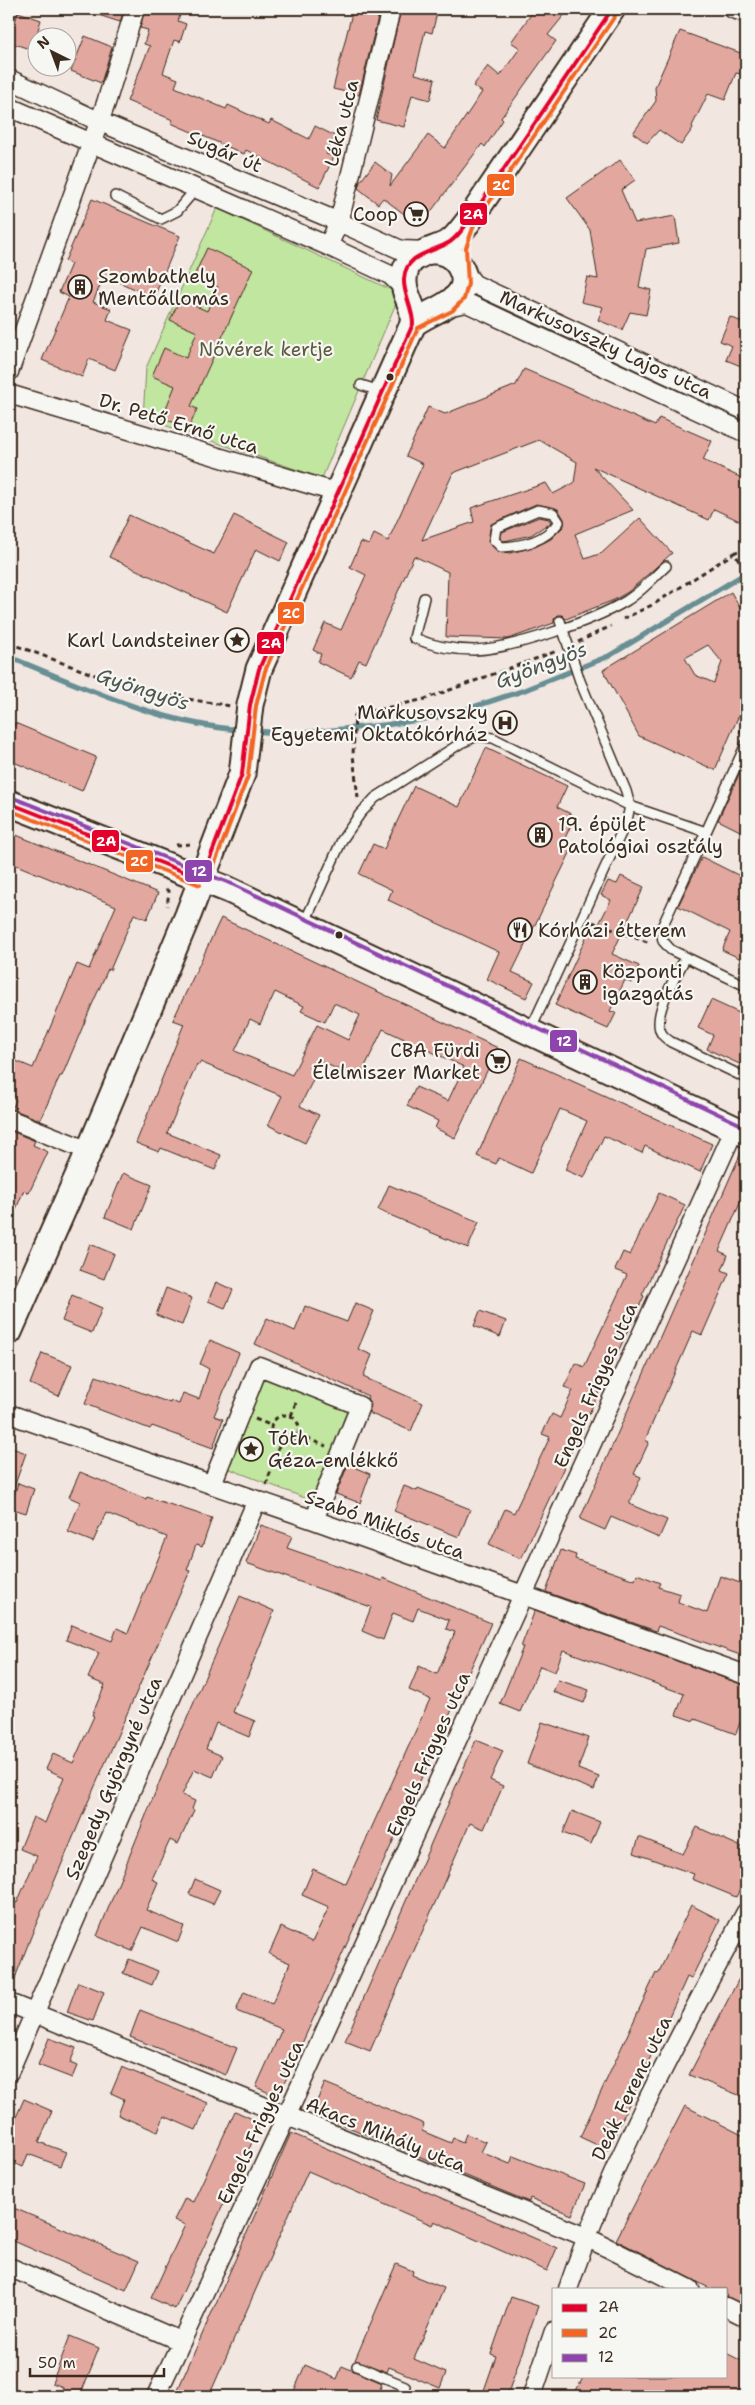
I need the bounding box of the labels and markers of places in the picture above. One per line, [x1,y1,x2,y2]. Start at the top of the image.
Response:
supermarket icon: Coop [403,201,429,227]
place label: Coop [353,202,398,227]
place label: Szombathely Mentőállomás [98,264,229,311]
building icon: Szombathely Mentőállomás [67,274,93,300]
unlabelled marker [385,372,395,382]
place icon: Karl Landsteiner [224,627,250,653]
place label: Karl Landsteiner [67,628,220,653]
place label: Markusovszky Egyetemi Oktatókórház [271,700,488,747]
hospital icon: Markusovszky Egyetemi Oktatókórház [492,710,518,736]
place label: 19. épület Patológiai osztály [558,812,723,859]
building icon: 19. épület Patológiai osztály [527,822,553,848]
restaurant icon: Kórházi étterem [507,917,533,943]
place label: Kórházi étterem [538,918,687,943]
unlabelled marker [334,930,344,940]
place label: Központi igazgatás [602,959,694,1006]
building icon: Központi igazgatás [572,969,598,995]
place label: CBA Fürdi Élelmiszer Market [312,1038,480,1085]
supermarket icon: CBA Fürdi Élelmiszer Market [485,1048,511,1074]
place label: Tóth Géza-emlékkő [268,1426,398,1473]
place icon: Tóth Géza-emlékkő [238,1436,264,1462]

